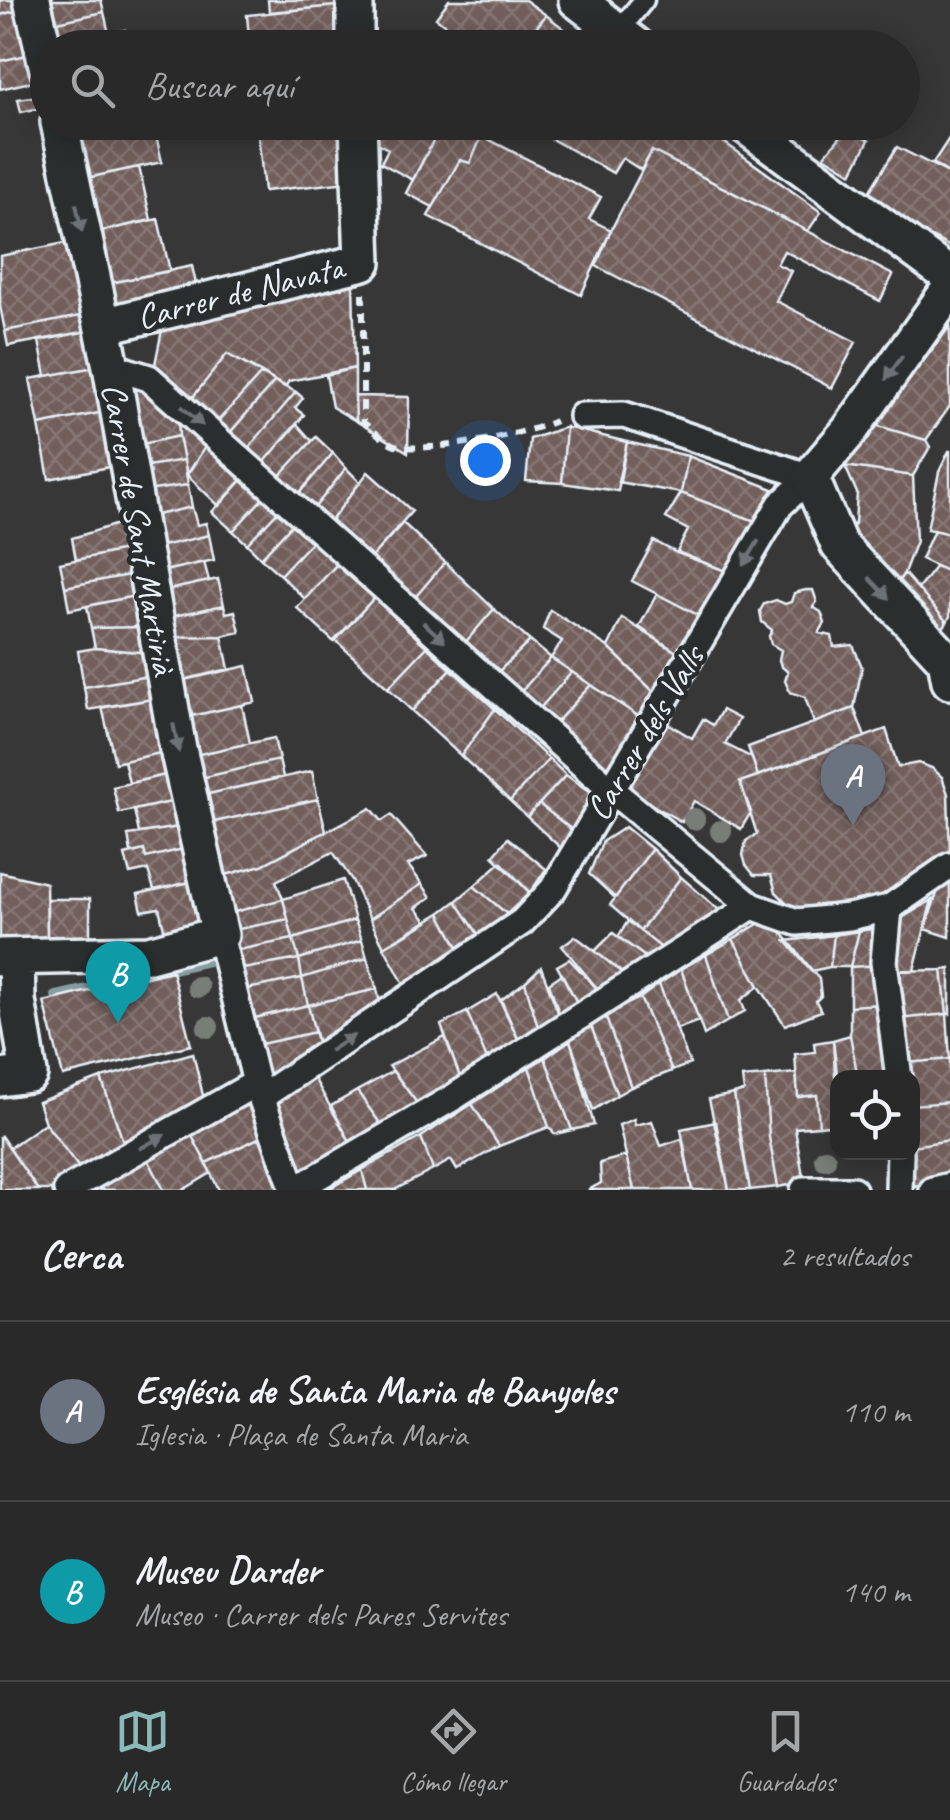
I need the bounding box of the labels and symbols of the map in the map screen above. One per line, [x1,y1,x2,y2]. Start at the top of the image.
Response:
one-way arrow [72,203,88,234]
street label: Carrer de Navata [132,244,350,339]
one-way arrow [885,355,904,382]
street label: Carrer de Sant Martirià [91,380,187,681]
one-way arrow [180,404,204,427]
your location [460,435,511,486]
one-way arrow [743,539,760,567]
one-way arrow [867,576,890,600]
one-way arrow [421,621,446,643]
street label: Carrer dels Valls [575,635,716,828]
one-way arrow [169,722,185,753]
pin: A [820,744,886,826]
pin: B [86,940,150,1023]
one-way arrow [329,1035,356,1053]
one-way arrow [137,1134,166,1151]

